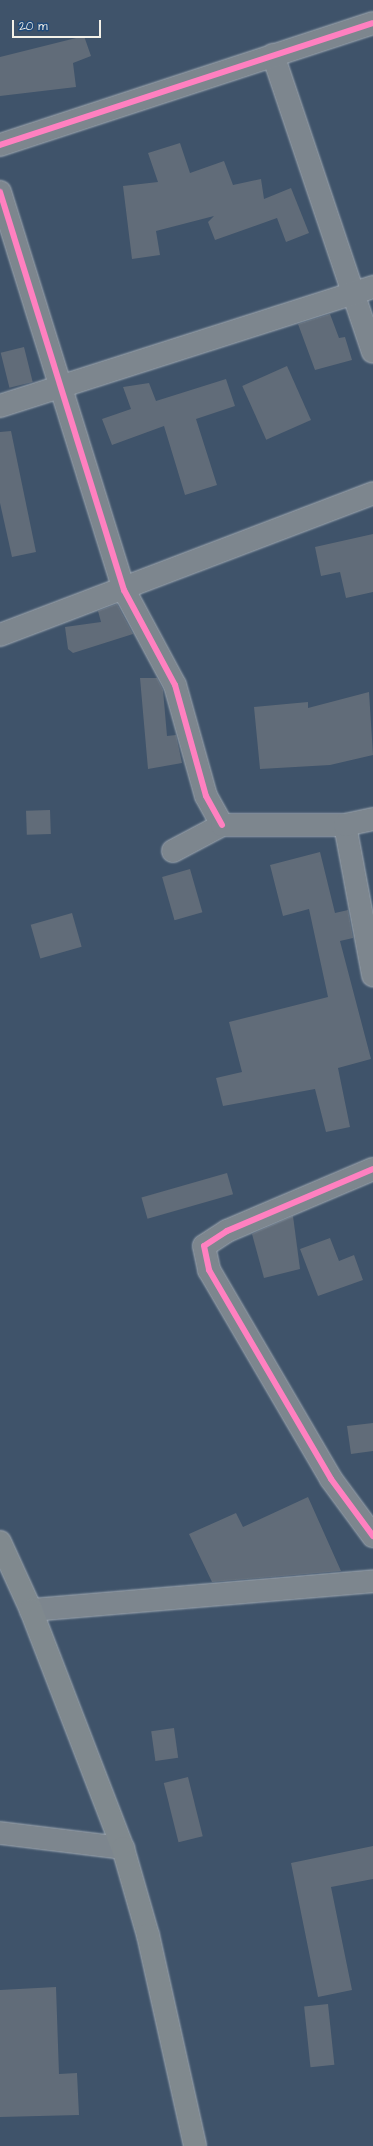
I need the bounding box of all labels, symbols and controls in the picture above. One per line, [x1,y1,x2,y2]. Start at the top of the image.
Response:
scale bar [14,12,103,38]
text: 20 m [19,18,48,35]

